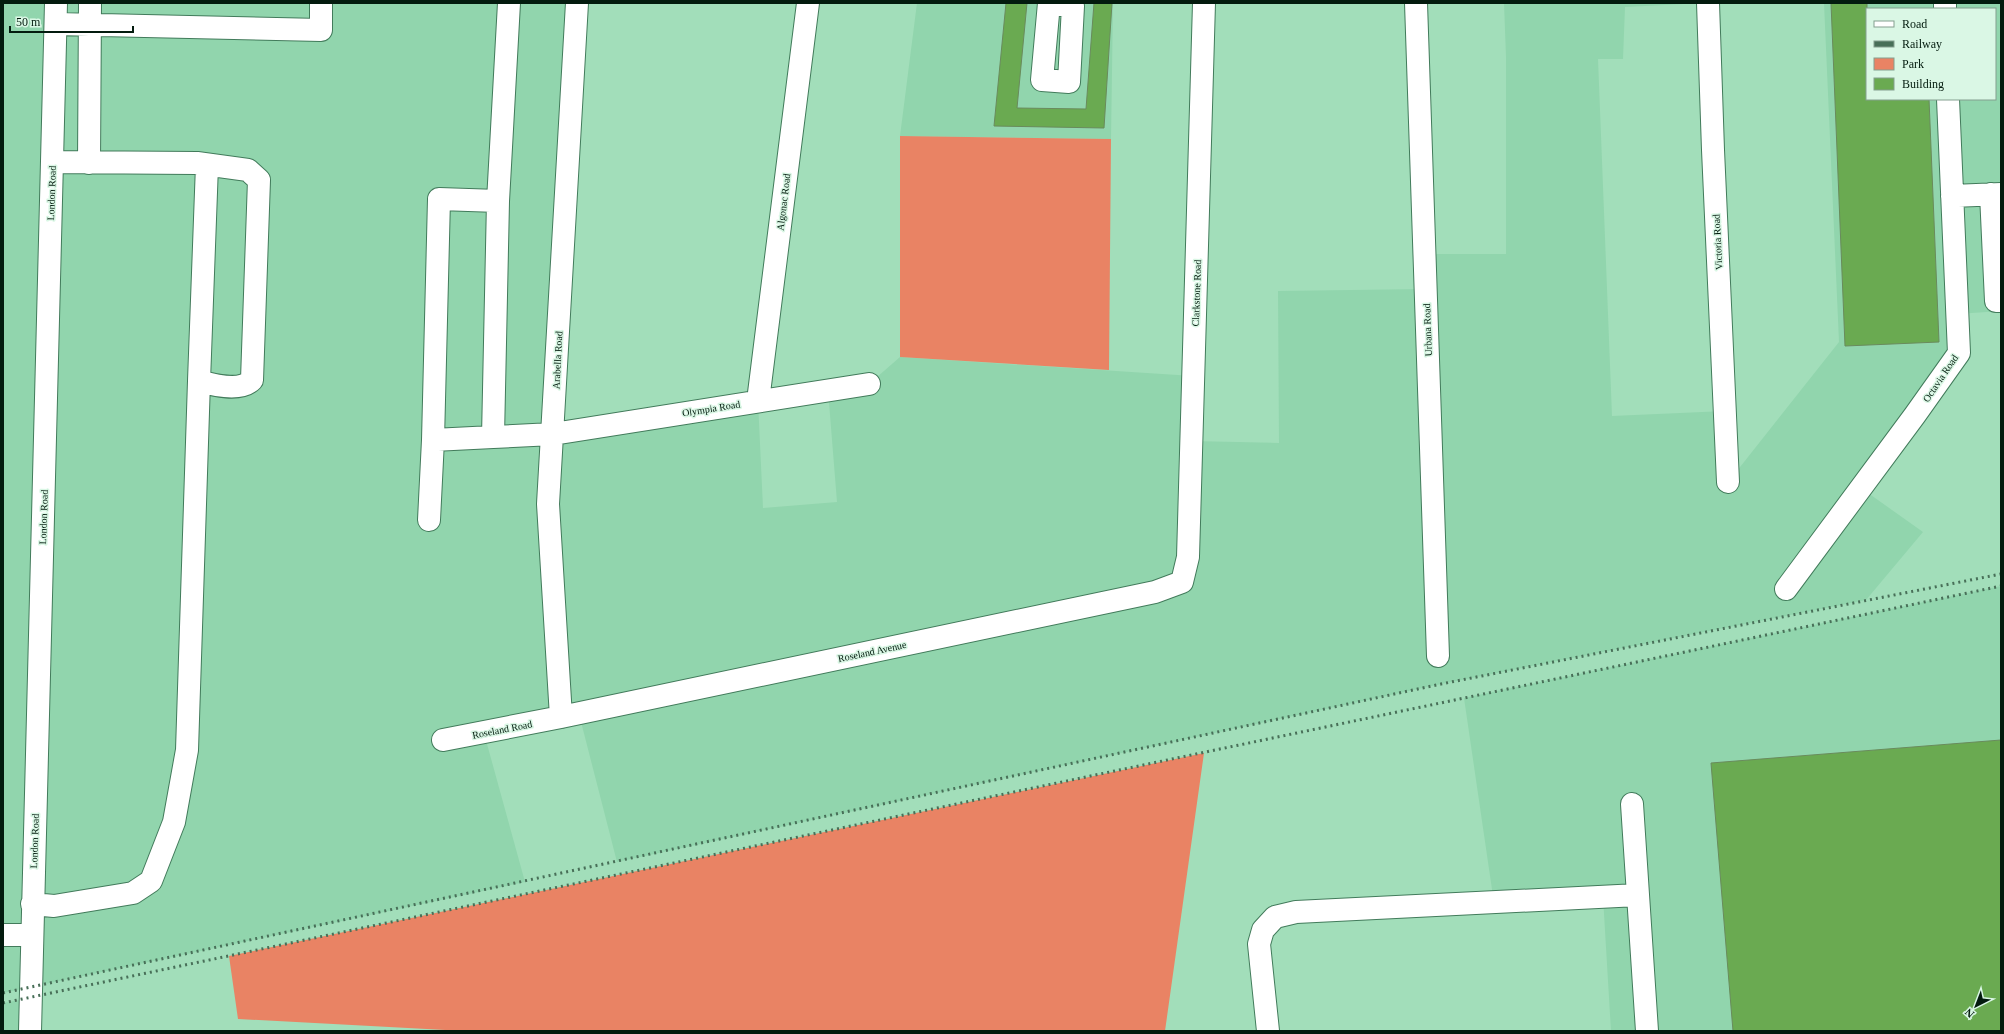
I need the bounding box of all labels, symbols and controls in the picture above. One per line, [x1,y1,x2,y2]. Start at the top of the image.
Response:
scale bar [10,8,133,34]
legend [1866,8,1996,100]
text: 50 m [16,15,41,29]
text: Road [1902,17,1927,31]
text: Railway [1902,37,1942,51]
text: Park [1902,57,1924,71]
text: Building [1902,77,1944,91]
street label: London Road [45,165,58,221]
street label: Algonac Road [775,173,792,231]
street label: Victoria Road [1711,214,1724,270]
street label: Clarkstone Road [1190,259,1203,327]
street label: Urbana Road [1421,303,1434,357]
street label: Arabella Road [550,331,565,389]
street label: Octavia Road [1921,353,1960,404]
street label: Olympia Road [681,398,741,419]
street label: London Road [37,489,50,545]
street label: Roseland Avenue [837,639,908,664]
street label: Roseland Road [471,718,533,741]
street label: London Road [28,813,41,869]
north arrow [1956,986,1996,1026]
text: N [1962,1006,1976,1021]

